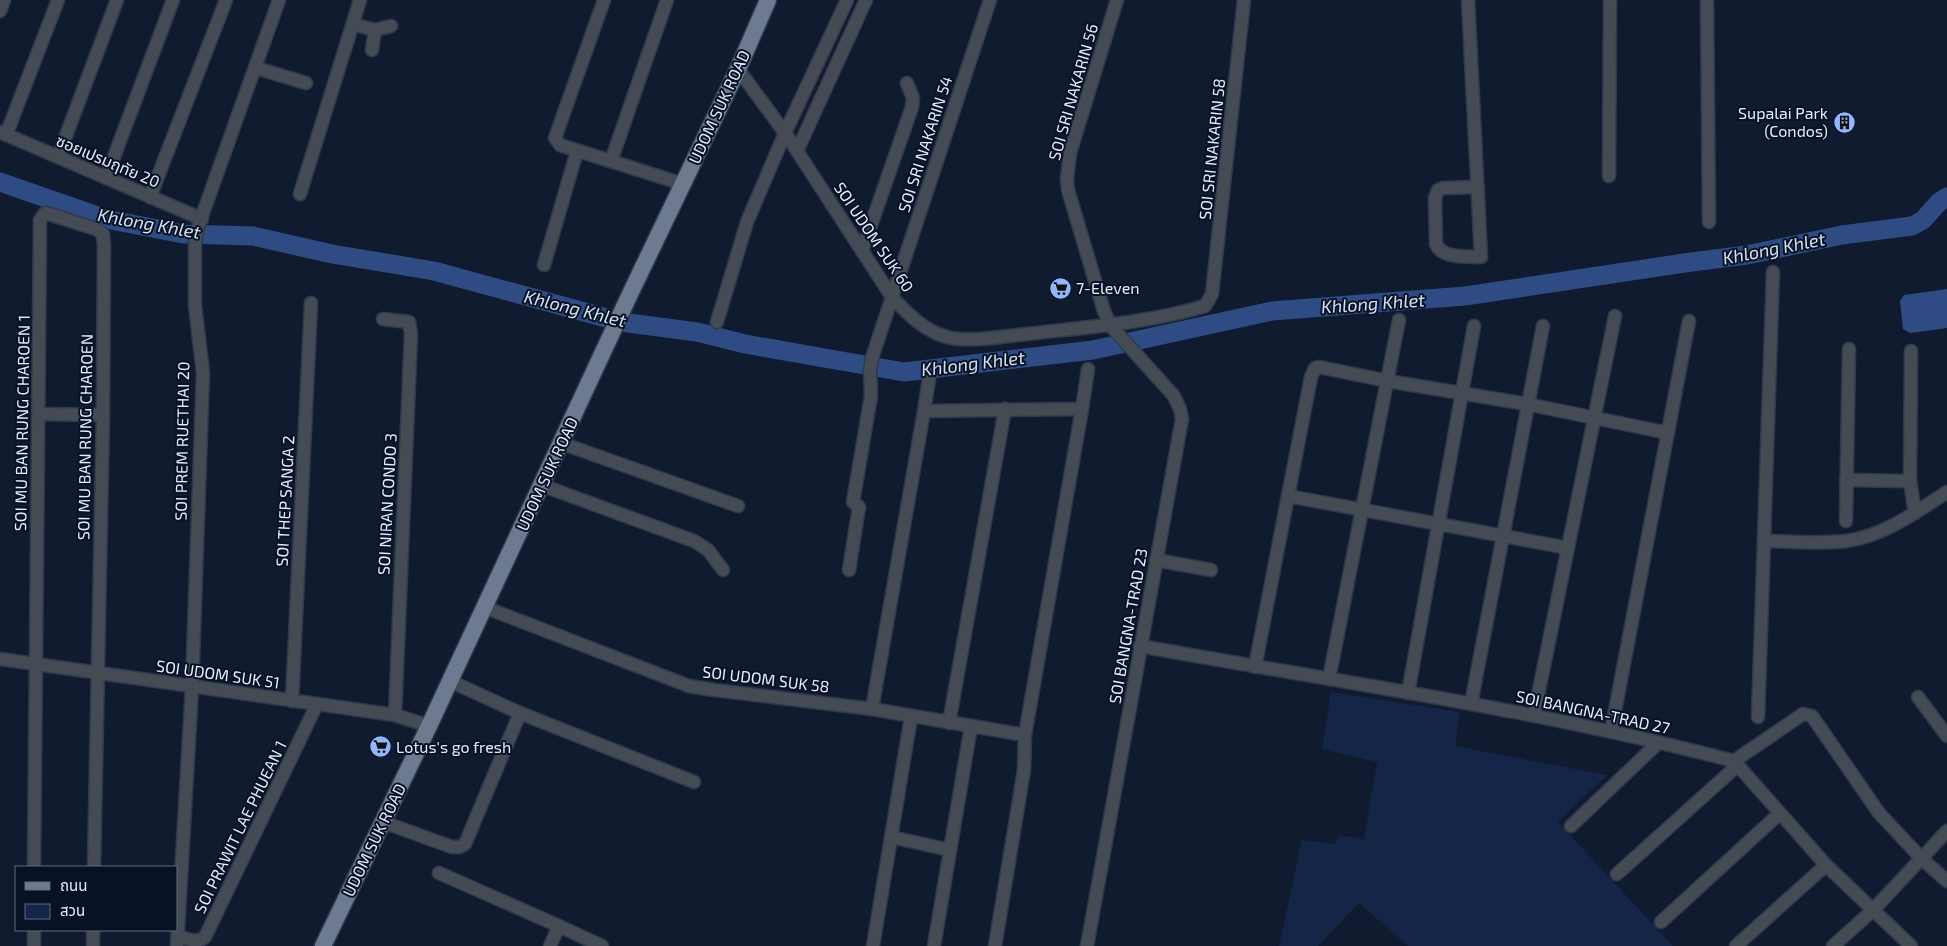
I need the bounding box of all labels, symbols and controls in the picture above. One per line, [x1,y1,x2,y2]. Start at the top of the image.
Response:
street label: SOI SRI NAKARIN 56 [1044,21,1101,162]
street label: UDOM SUK ROAD [684,47,753,167]
street label: SOI SRI NAKARIN 54 [894,73,956,214]
street label: SOI SRI NAKARIN 58 [1195,77,1228,221]
place label: Supalai Park (Condos) [1738,103,1828,140]
building icon: Supalai Park (Condos) [1832,110,1856,134]
street label: ซอยเปรมฤทัย 20 [54,130,163,191]
street label: SOI UDOM SUK 60 [831,178,918,295]
water label: Khlong Khlet [96,203,203,243]
water label: Khlong Khlet [1721,227,1827,269]
supermarket icon: 7-Eleven [1048,276,1072,300]
place label: 7-Eleven [1076,278,1140,297]
water label: Khlong Khlet [522,285,629,331]
water label: Khlong Khlet [1320,288,1426,318]
street label: SOI MU BAN RUNG CHAROEN 1 [10,315,33,531]
street label: SOI MU BAN RUNG CHAROEN [73,334,96,540]
water label: Khlong Khlet [920,346,1026,380]
street label: SOI PREM RUETHAI 20 [171,361,192,521]
street label: UDOM SUK ROAD [512,414,581,534]
street label: SOI NIRAN CONDO 3 [373,432,400,576]
street label: SOI THEP SANGA 2 [272,435,297,567]
street label: SOI BANGNA-TRAD 23 [1104,547,1151,705]
street label: SOI UDOM SUK 51 [155,655,281,692]
street label: SOI UDOM SUK 58 [701,661,831,696]
street label: SOI BANGNA-TRAD 27 [1514,686,1672,737]
supermarket icon: Lotus's go fresh [368,735,392,759]
street label: SOI PRAWIT LAE PHUEAN 1 [189,737,290,916]
place label: Lotus's go fresh [396,737,511,756]
street label: UDOM SUK ROAD [338,780,409,899]
legend [15,866,178,931]
text: ถนน [60,876,87,894]
text: สวน [60,901,85,919]

